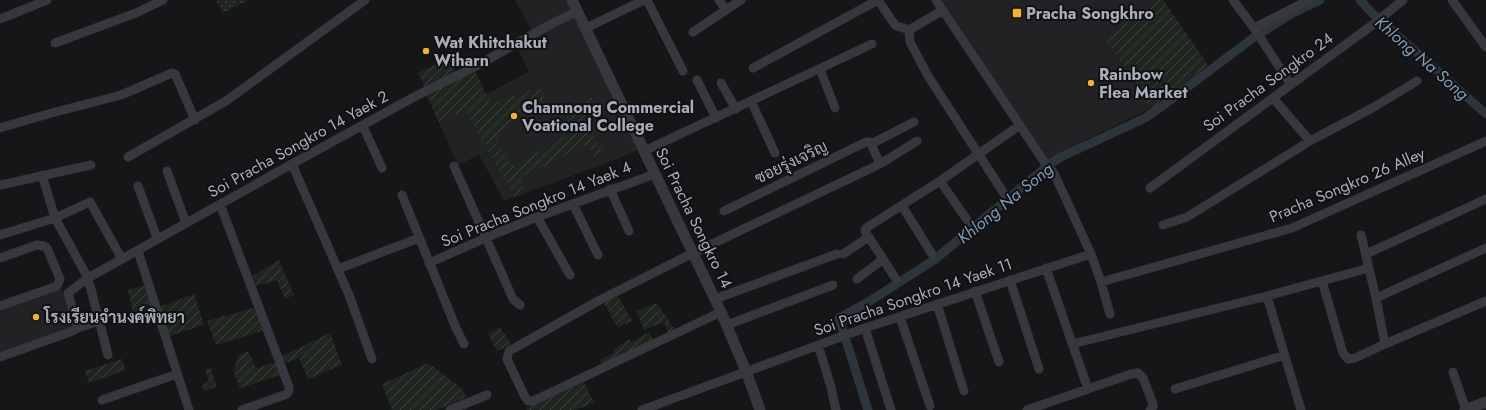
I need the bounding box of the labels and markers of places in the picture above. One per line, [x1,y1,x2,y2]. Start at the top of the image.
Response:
place label: Pracha Songkhro [1026,2,1154,25]
marker: Pracha Songkhro [1011,7,1023,19]
place label: Wat Khitchakut Wiharn [434,31,548,72]
marker: Wat Khitchakut Wiharn [421,46,431,56]
place label: Rainbow Flea Market [1099,63,1188,104]
marker: Rainbow Flea Market [1086,78,1096,88]
place label: Chamnong Commercial Voational College [521,96,694,137]
marker: Chamnong Commercial Voational College [509,111,519,121]
place label: โรงเรียนจำนงค์พิทยา [43,306,185,329]
marker: โรงเรียนจำนงค์พิทยา [31,312,41,322]

